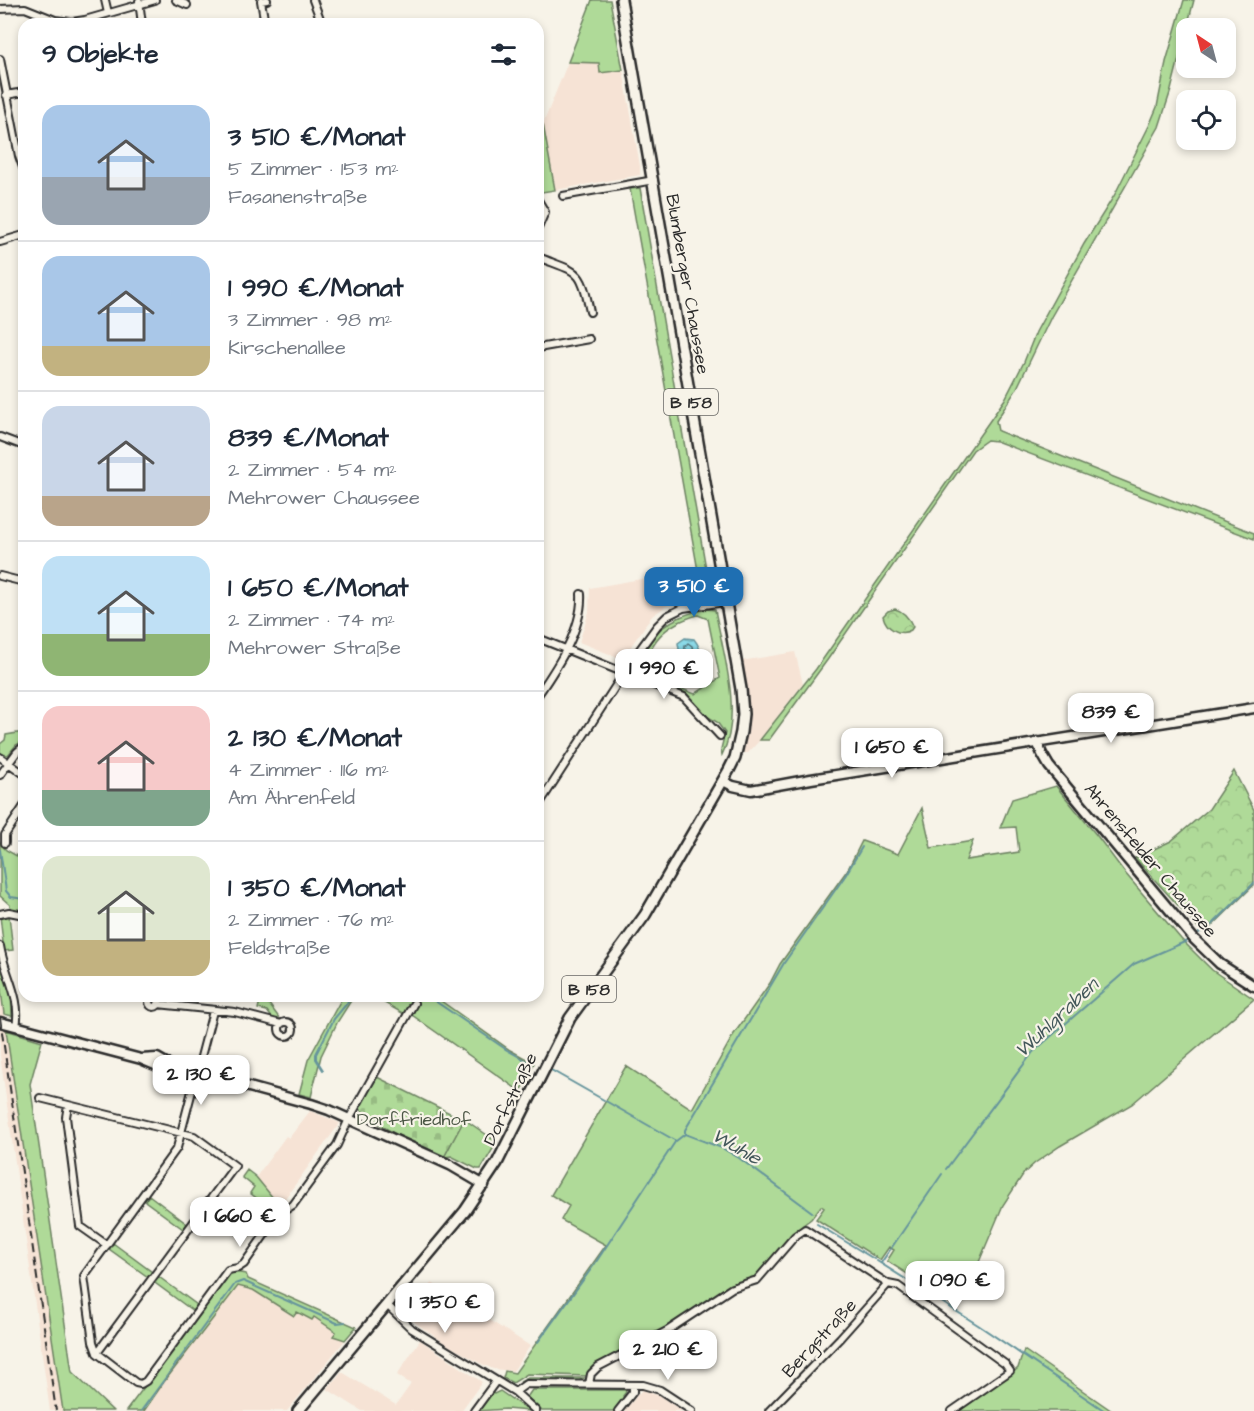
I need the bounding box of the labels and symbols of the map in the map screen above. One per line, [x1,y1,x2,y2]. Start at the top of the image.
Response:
north arrow [1176,18,1236,78]
street label: Blumberger Chaussee [658,192,716,376]
road number: B 158 [664,389,718,415]
pin: 3 510 € [639,567,749,618]
pin: 1 990 € [609,649,719,700]
pin: 839 € [1069,693,1153,744]
pin: 1 650 € [837,728,947,779]
street label: Ahrensfelder Chaussee [1078,778,1223,943]
water label: Wuhlgraben [1009,970,1107,1065]
road number: B 158 [562,976,616,1002]
street label: Dorfstraße [477,1048,544,1150]
pin: 2 130 € [146,1055,256,1106]
park label: Dorffriedhof [357,1107,472,1132]
water label: Wuhle [707,1122,767,1173]
pin: 1 660 € [185,1197,295,1248]
pin: 1 090 € [900,1261,1010,1312]
pin: 1 350 € [390,1283,500,1334]
street label: Bergstraße [776,1293,863,1384]
pin: 2 210 € [613,1330,723,1381]

